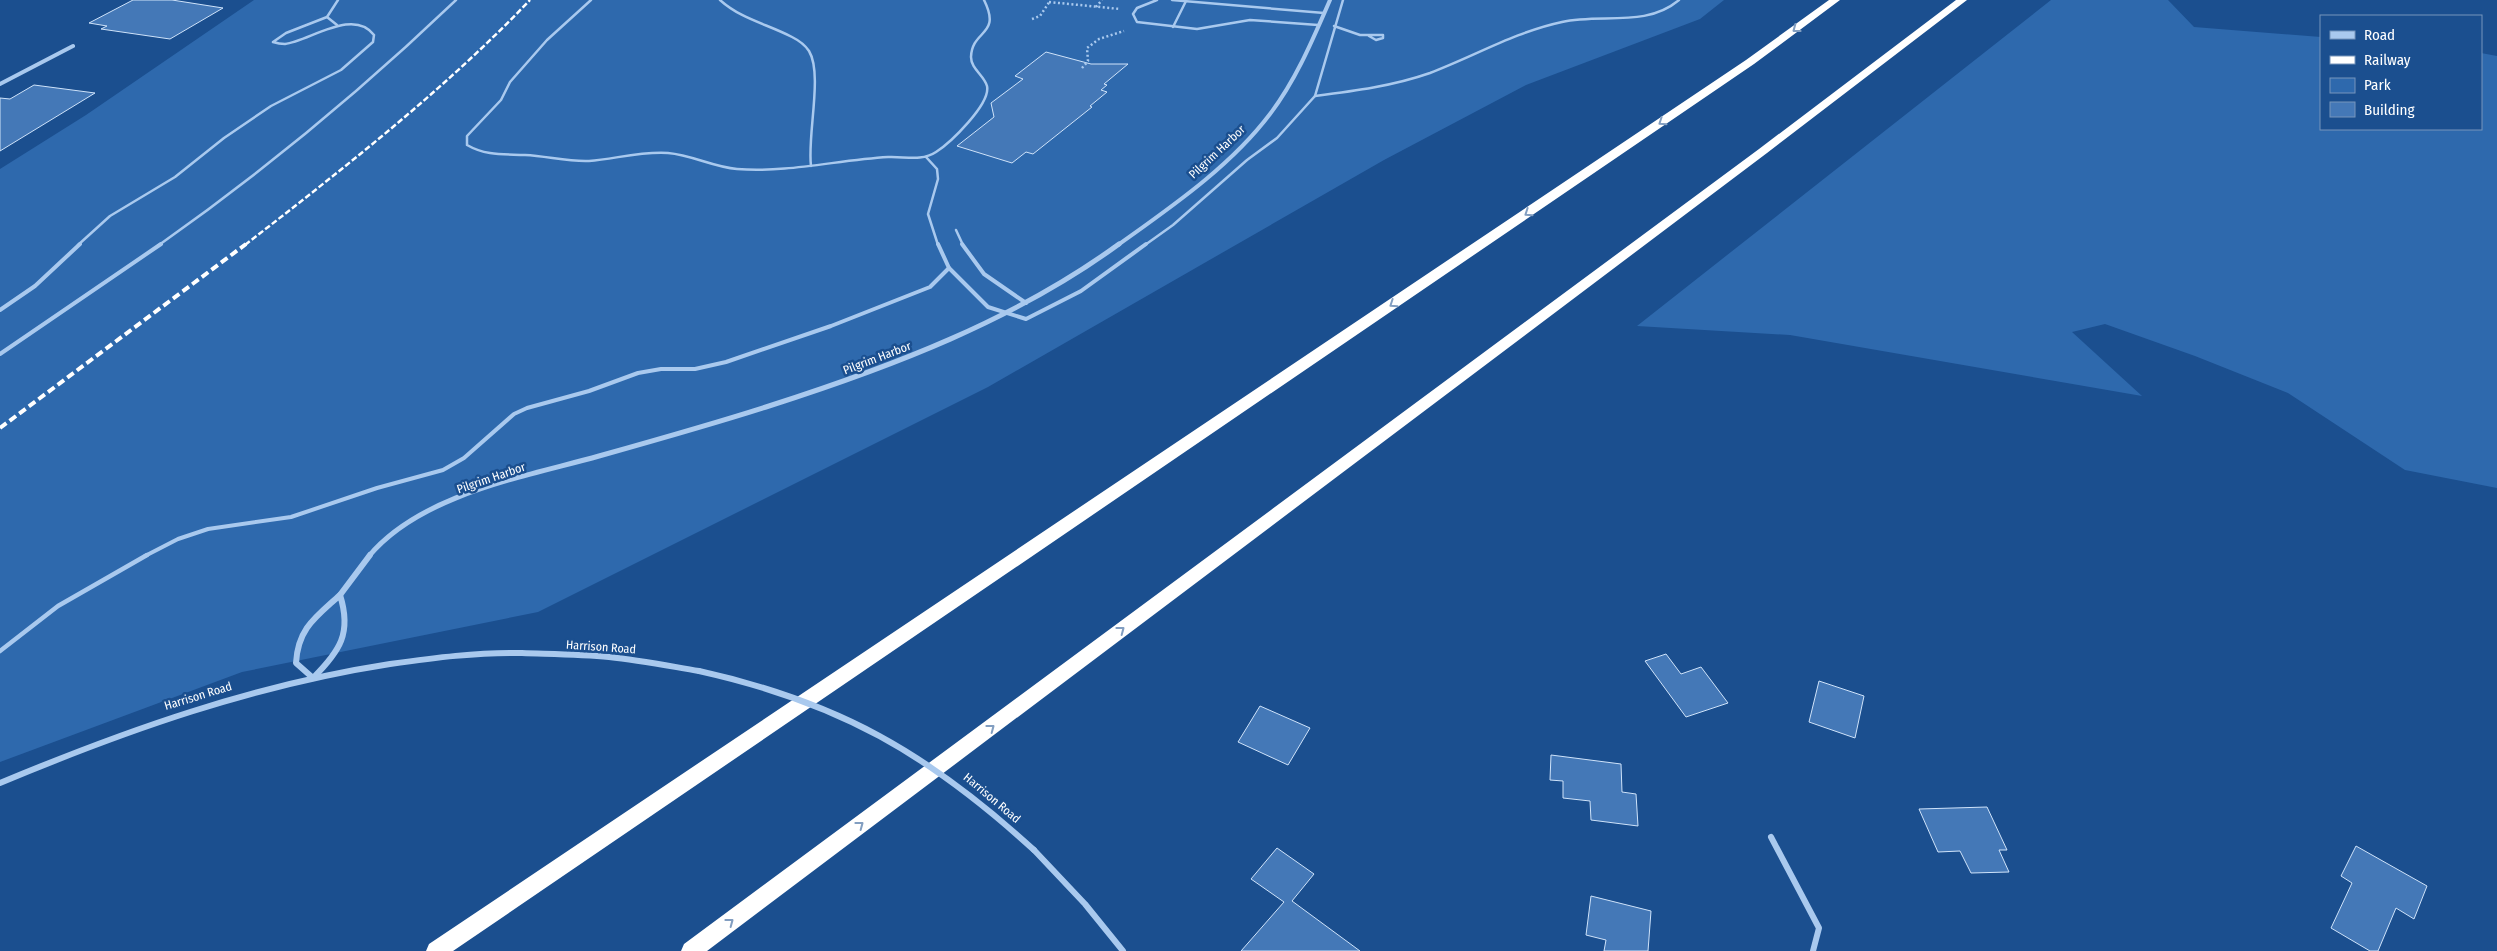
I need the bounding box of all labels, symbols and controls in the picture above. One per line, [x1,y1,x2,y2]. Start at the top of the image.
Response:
legend [2320,15,2482,130]
one-way arrow [1792,23,1802,32]
text: Road [2364,26,2395,44]
text: Railway [2364,51,2411,69]
text: Park [2364,76,2391,94]
text: Building [2364,101,2415,119]
one-way arrow [1659,115,1668,125]
street label: Pilgrim Harbor [1186,122,1249,182]
one-way arrow [1524,207,1533,216]
one-way arrow [1389,298,1399,307]
street label: Pilgrim Harbor [841,338,914,377]
street label: Pilgrim Harbor [455,459,528,496]
one-way arrow [1115,628,1124,636]
street label: Harrison Road [566,638,636,656]
street label: Harrison Road [162,679,234,713]
one-way arrow [985,725,994,733]
street label: Harrison Road [961,770,1023,826]
one-way arrow [854,822,863,830]
one-way arrow [724,919,734,928]

